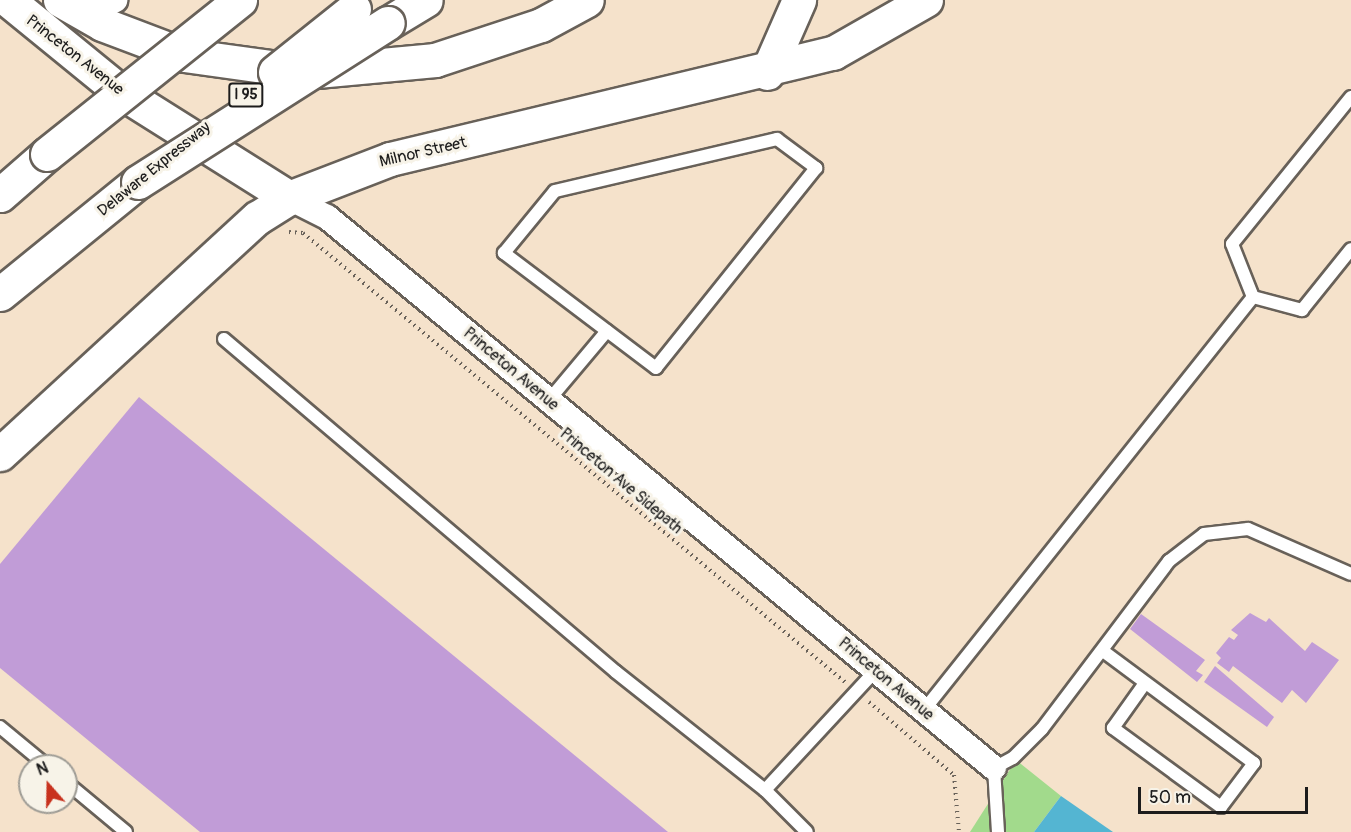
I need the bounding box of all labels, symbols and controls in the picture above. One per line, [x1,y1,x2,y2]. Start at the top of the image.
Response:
street label: Princeton Avenue [22,11,128,99]
road number: I 95 [228,83,264,107]
street label: Delaware Expressway [94,118,214,220]
street label: Milnor Street [378,133,468,171]
street label: Princeton Avenue [459,324,563,414]
street label: Princeton Ave Sidepath [556,424,686,538]
street label: Princeton Avenue [834,634,938,724]
north arrow [18,754,78,814]
text: N [34,758,51,780]
scale bar [1141,775,1310,813]
text: 50 m [1149,786,1191,809]

